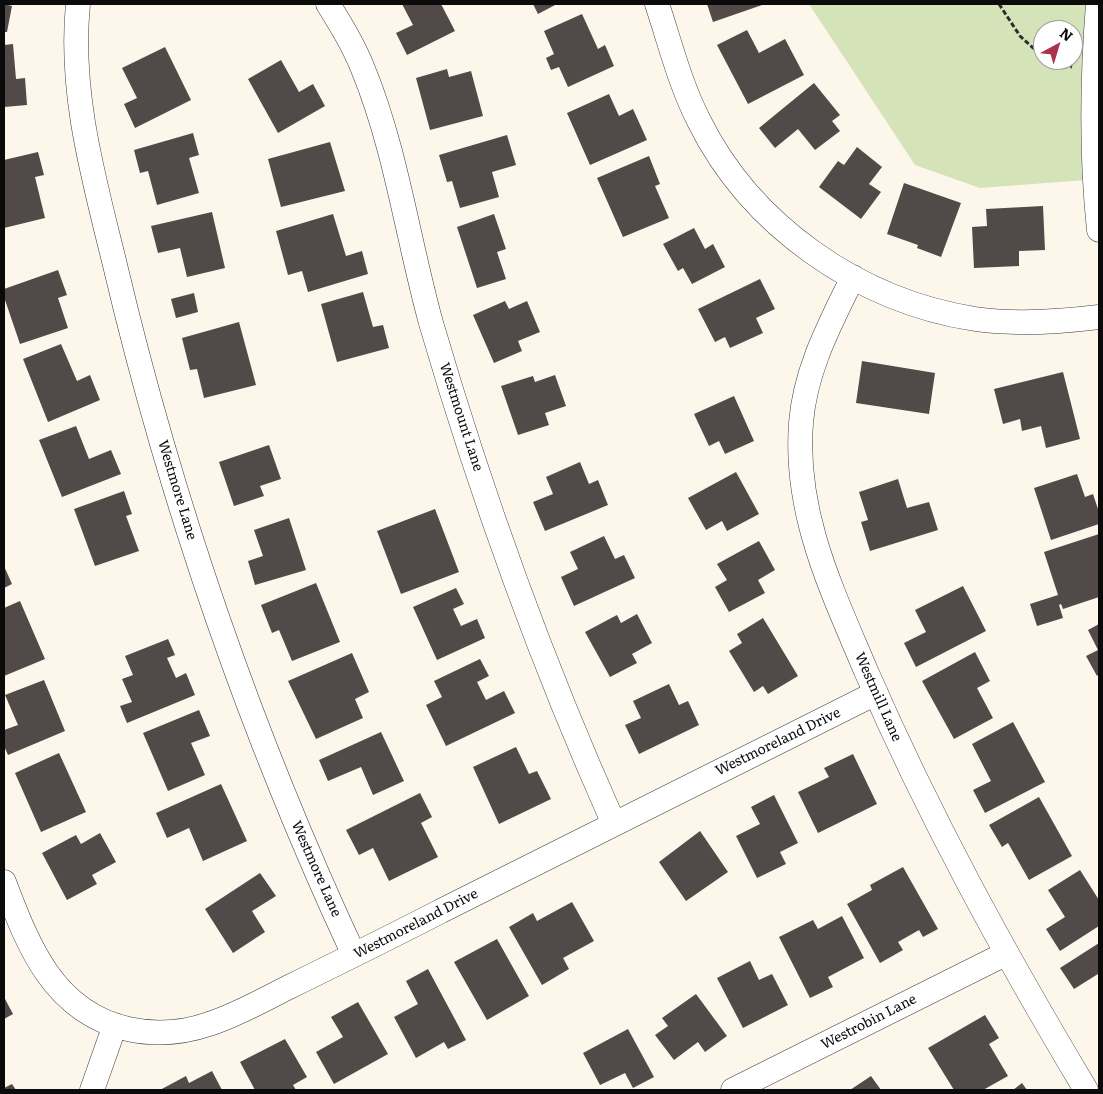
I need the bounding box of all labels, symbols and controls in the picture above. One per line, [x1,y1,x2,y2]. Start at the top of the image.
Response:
north arrow [1033,20,1083,70]
text: N [1056,23,1078,46]
street label: Westmount Lane [436,361,486,473]
street label: Westmore Lane [154,438,200,542]
street label: Westmill Lane [851,650,905,744]
street label: Westmoreland Drive [713,704,843,780]
street label: Westmore Lane [287,818,345,920]
street label: Westmoreland Drive [351,885,481,963]
street label: Westrobin Lane [818,991,920,1053]

